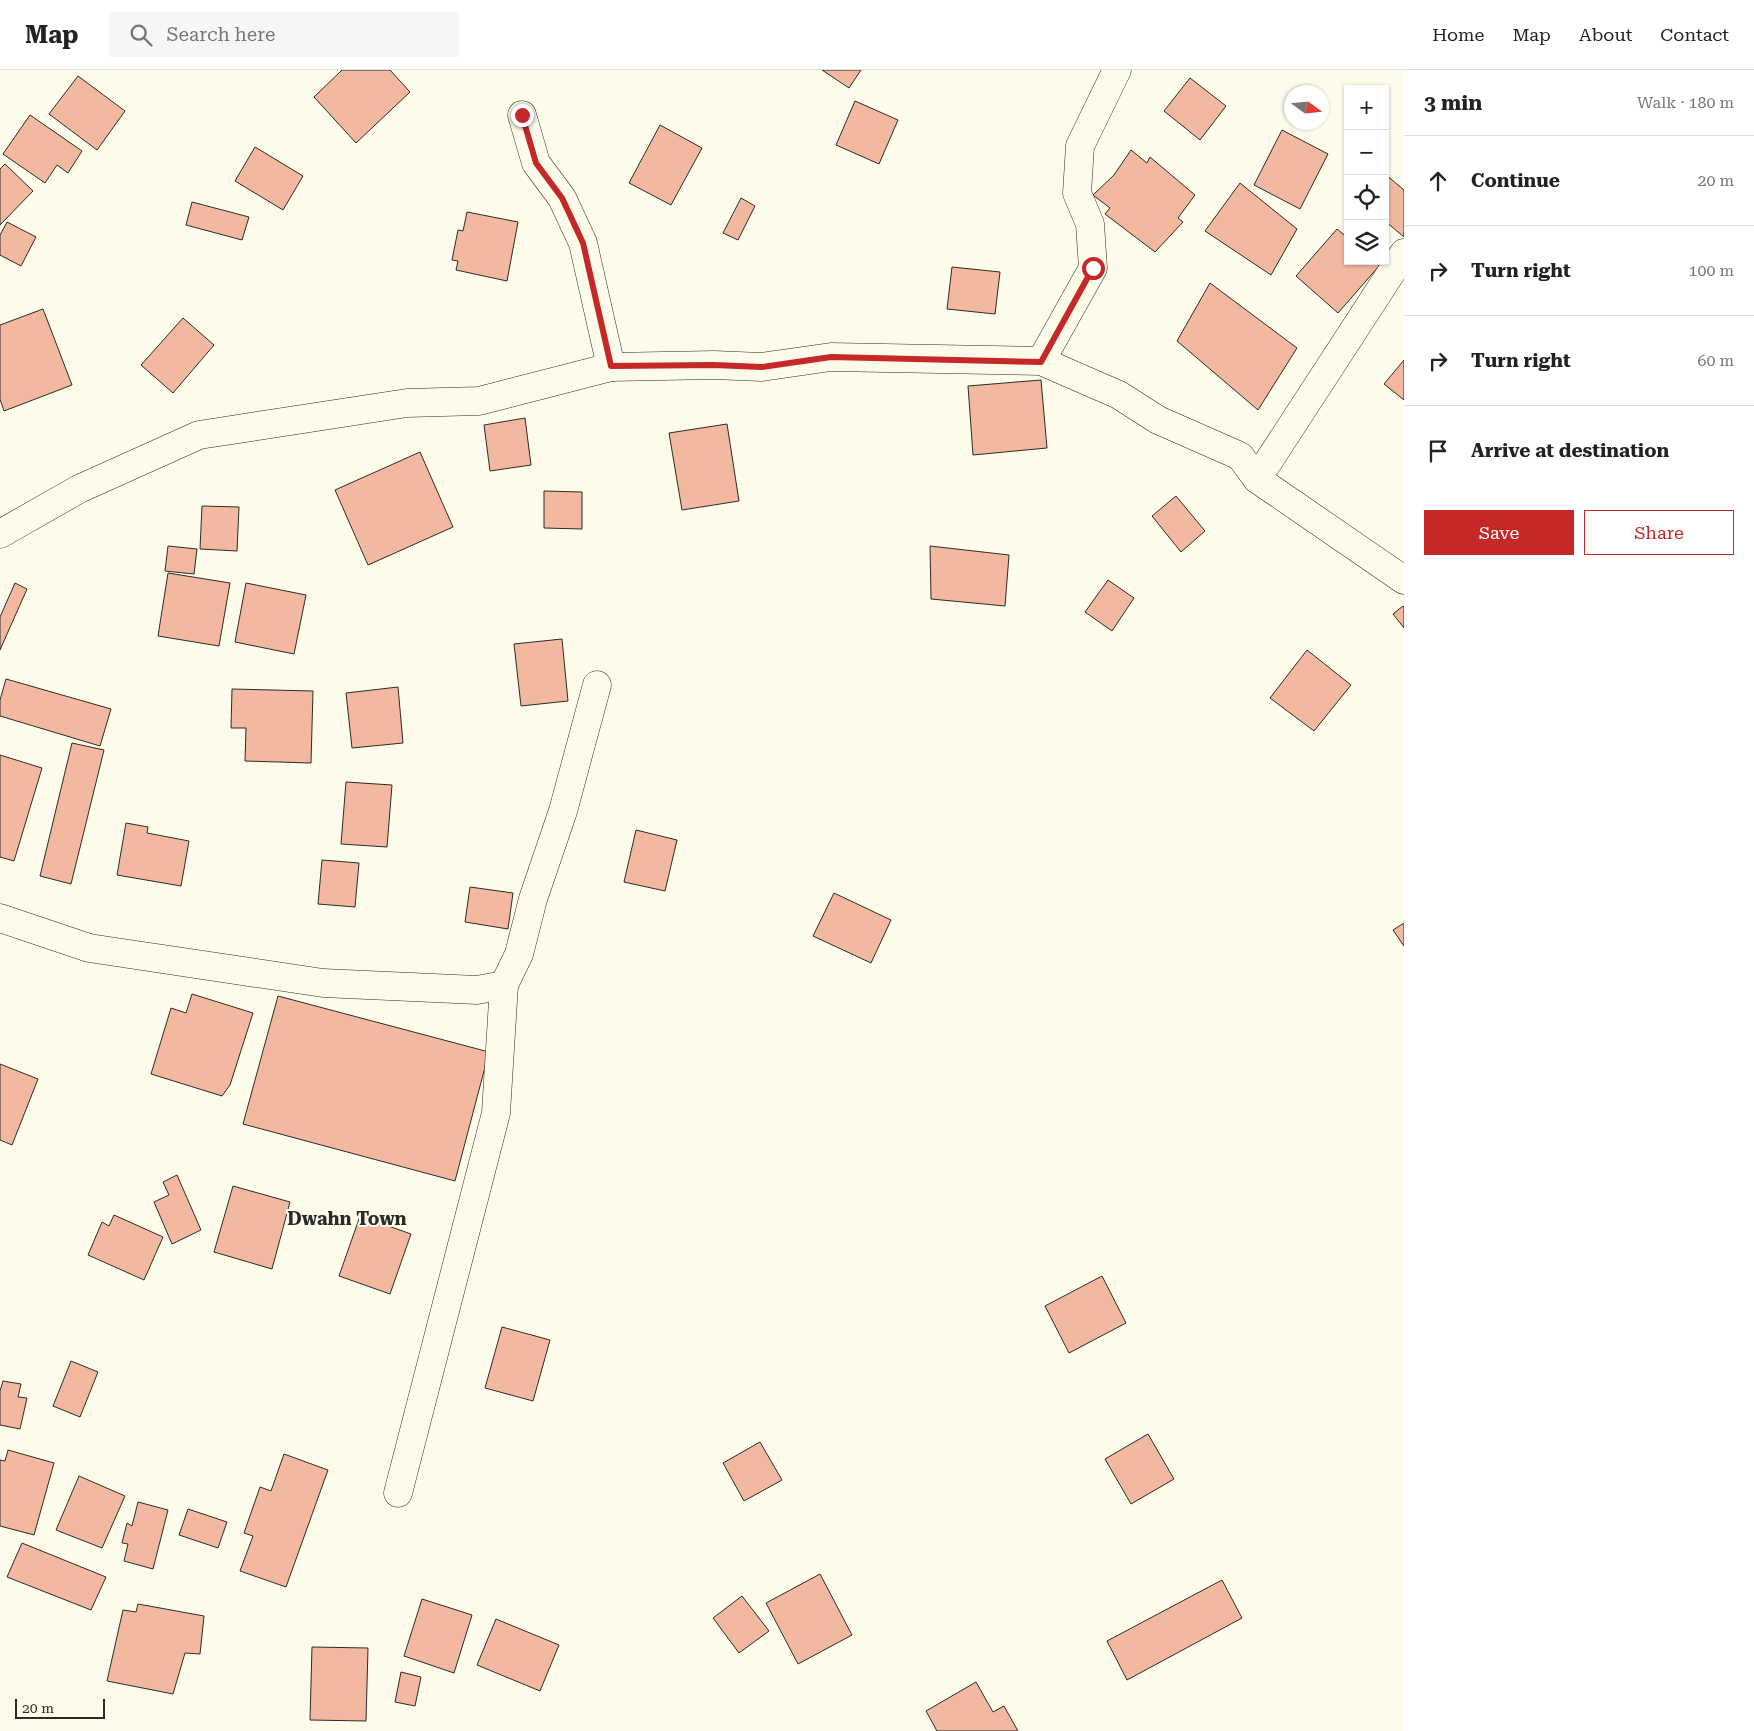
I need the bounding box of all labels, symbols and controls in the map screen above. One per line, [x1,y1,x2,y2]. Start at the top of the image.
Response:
search box [109,12,459,57]
text: Map [25,21,79,49]
icon: search [127,21,155,49]
text: Search here [167,23,275,46]
text: Home [1432,24,1484,45]
text: Map [1512,24,1551,45]
text: About [1579,24,1632,45]
text: Contact [1660,24,1729,45]
north arrow [1284,85,1329,130]
map controls [1344,85,1389,265]
button: + [1344,85,1389,130]
text: 3 min [1424,91,1482,115]
text: Walk · 180 m [1637,93,1734,112]
route end [511,104,534,127]
button: − [1344,130,1389,175]
icon: ahead [1424,167,1452,195]
text: Continue [1471,169,1560,192]
text: 20 m [1697,171,1734,190]
button: locate [1344,175,1389,220]
button: layers [1344,220,1389,265]
route start [1082,257,1105,280]
icon: right [1424,257,1452,285]
text: Turn right [1471,259,1571,282]
text: 100 m [1688,261,1734,280]
icon: right [1424,347,1452,375]
text: Turn right [1471,349,1571,372]
text: 60 m [1697,351,1734,370]
icon: arrive [1424,437,1452,465]
text: Arrive at destination [1471,439,1669,462]
button: Save [1424,510,1574,555]
button: Share [1584,510,1734,555]
district label: Dwahn Town [287,1208,407,1229]
scale bar [15,1696,105,1719]
text: 20 m [22,1700,54,1716]

